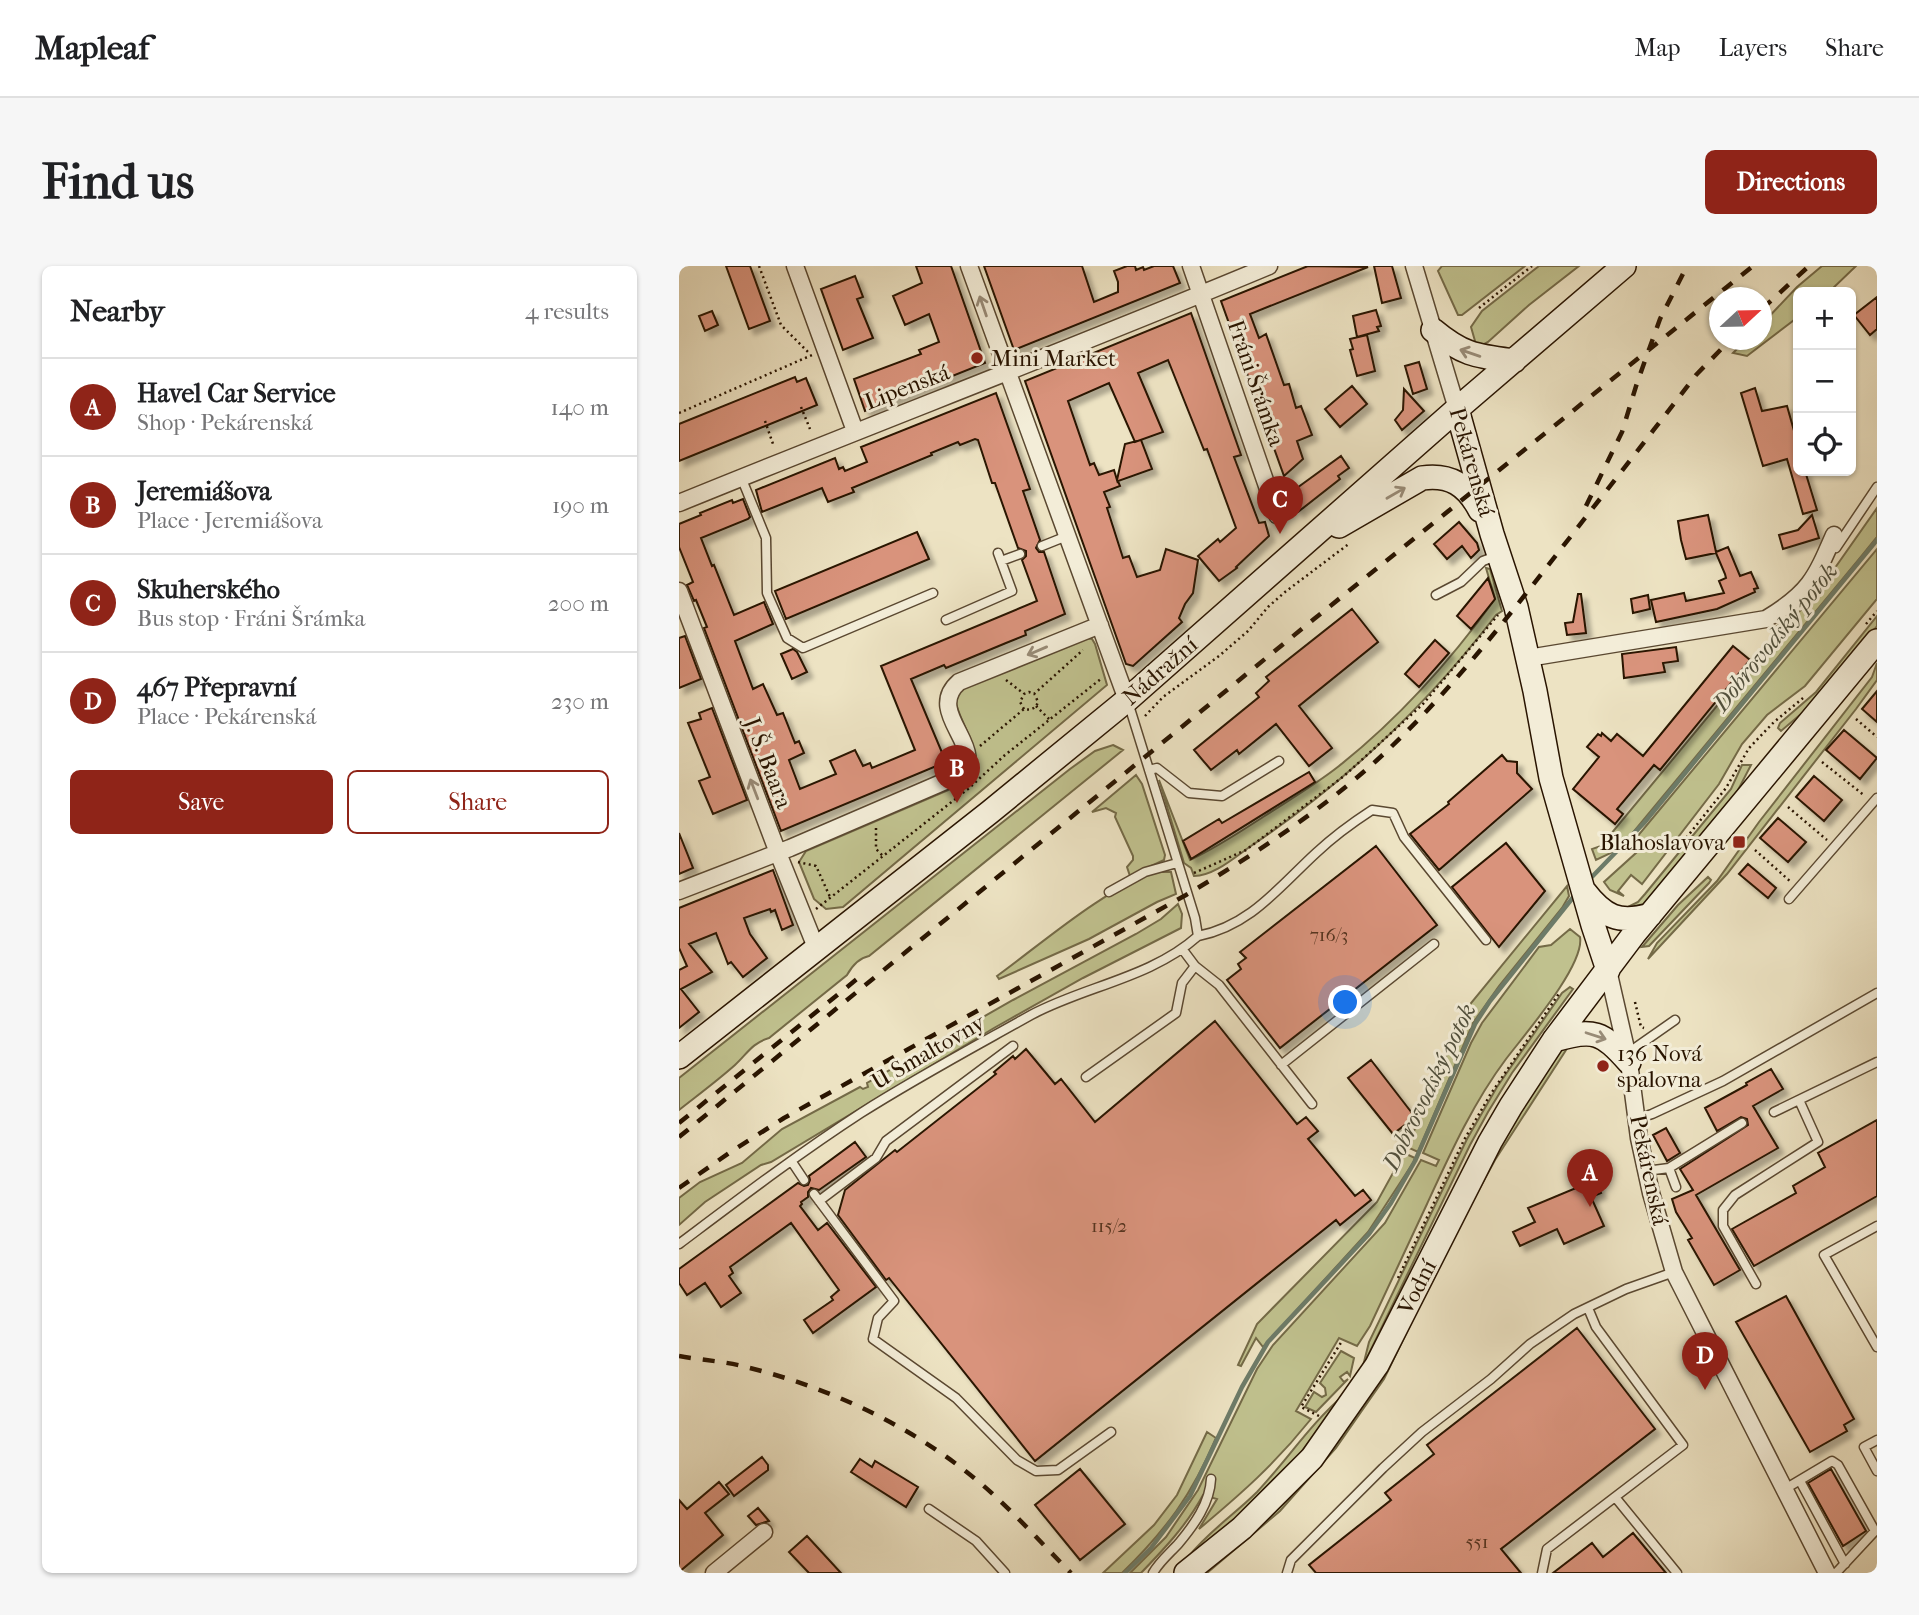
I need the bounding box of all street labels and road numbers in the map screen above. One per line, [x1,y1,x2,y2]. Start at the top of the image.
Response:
street label: Fráni Šrámka [1222,316,1290,450]
street label: Lipenská [861,358,954,416]
street label: Pekárenská [1444,404,1501,520]
street label: Nádražní [1117,631,1203,711]
street label: J. Š. Baara [738,712,798,813]
street label: U Smaltovny [866,1008,990,1095]
street label: Pekárenská [1624,1112,1674,1228]
street label: Vodní [1391,1255,1442,1320]

